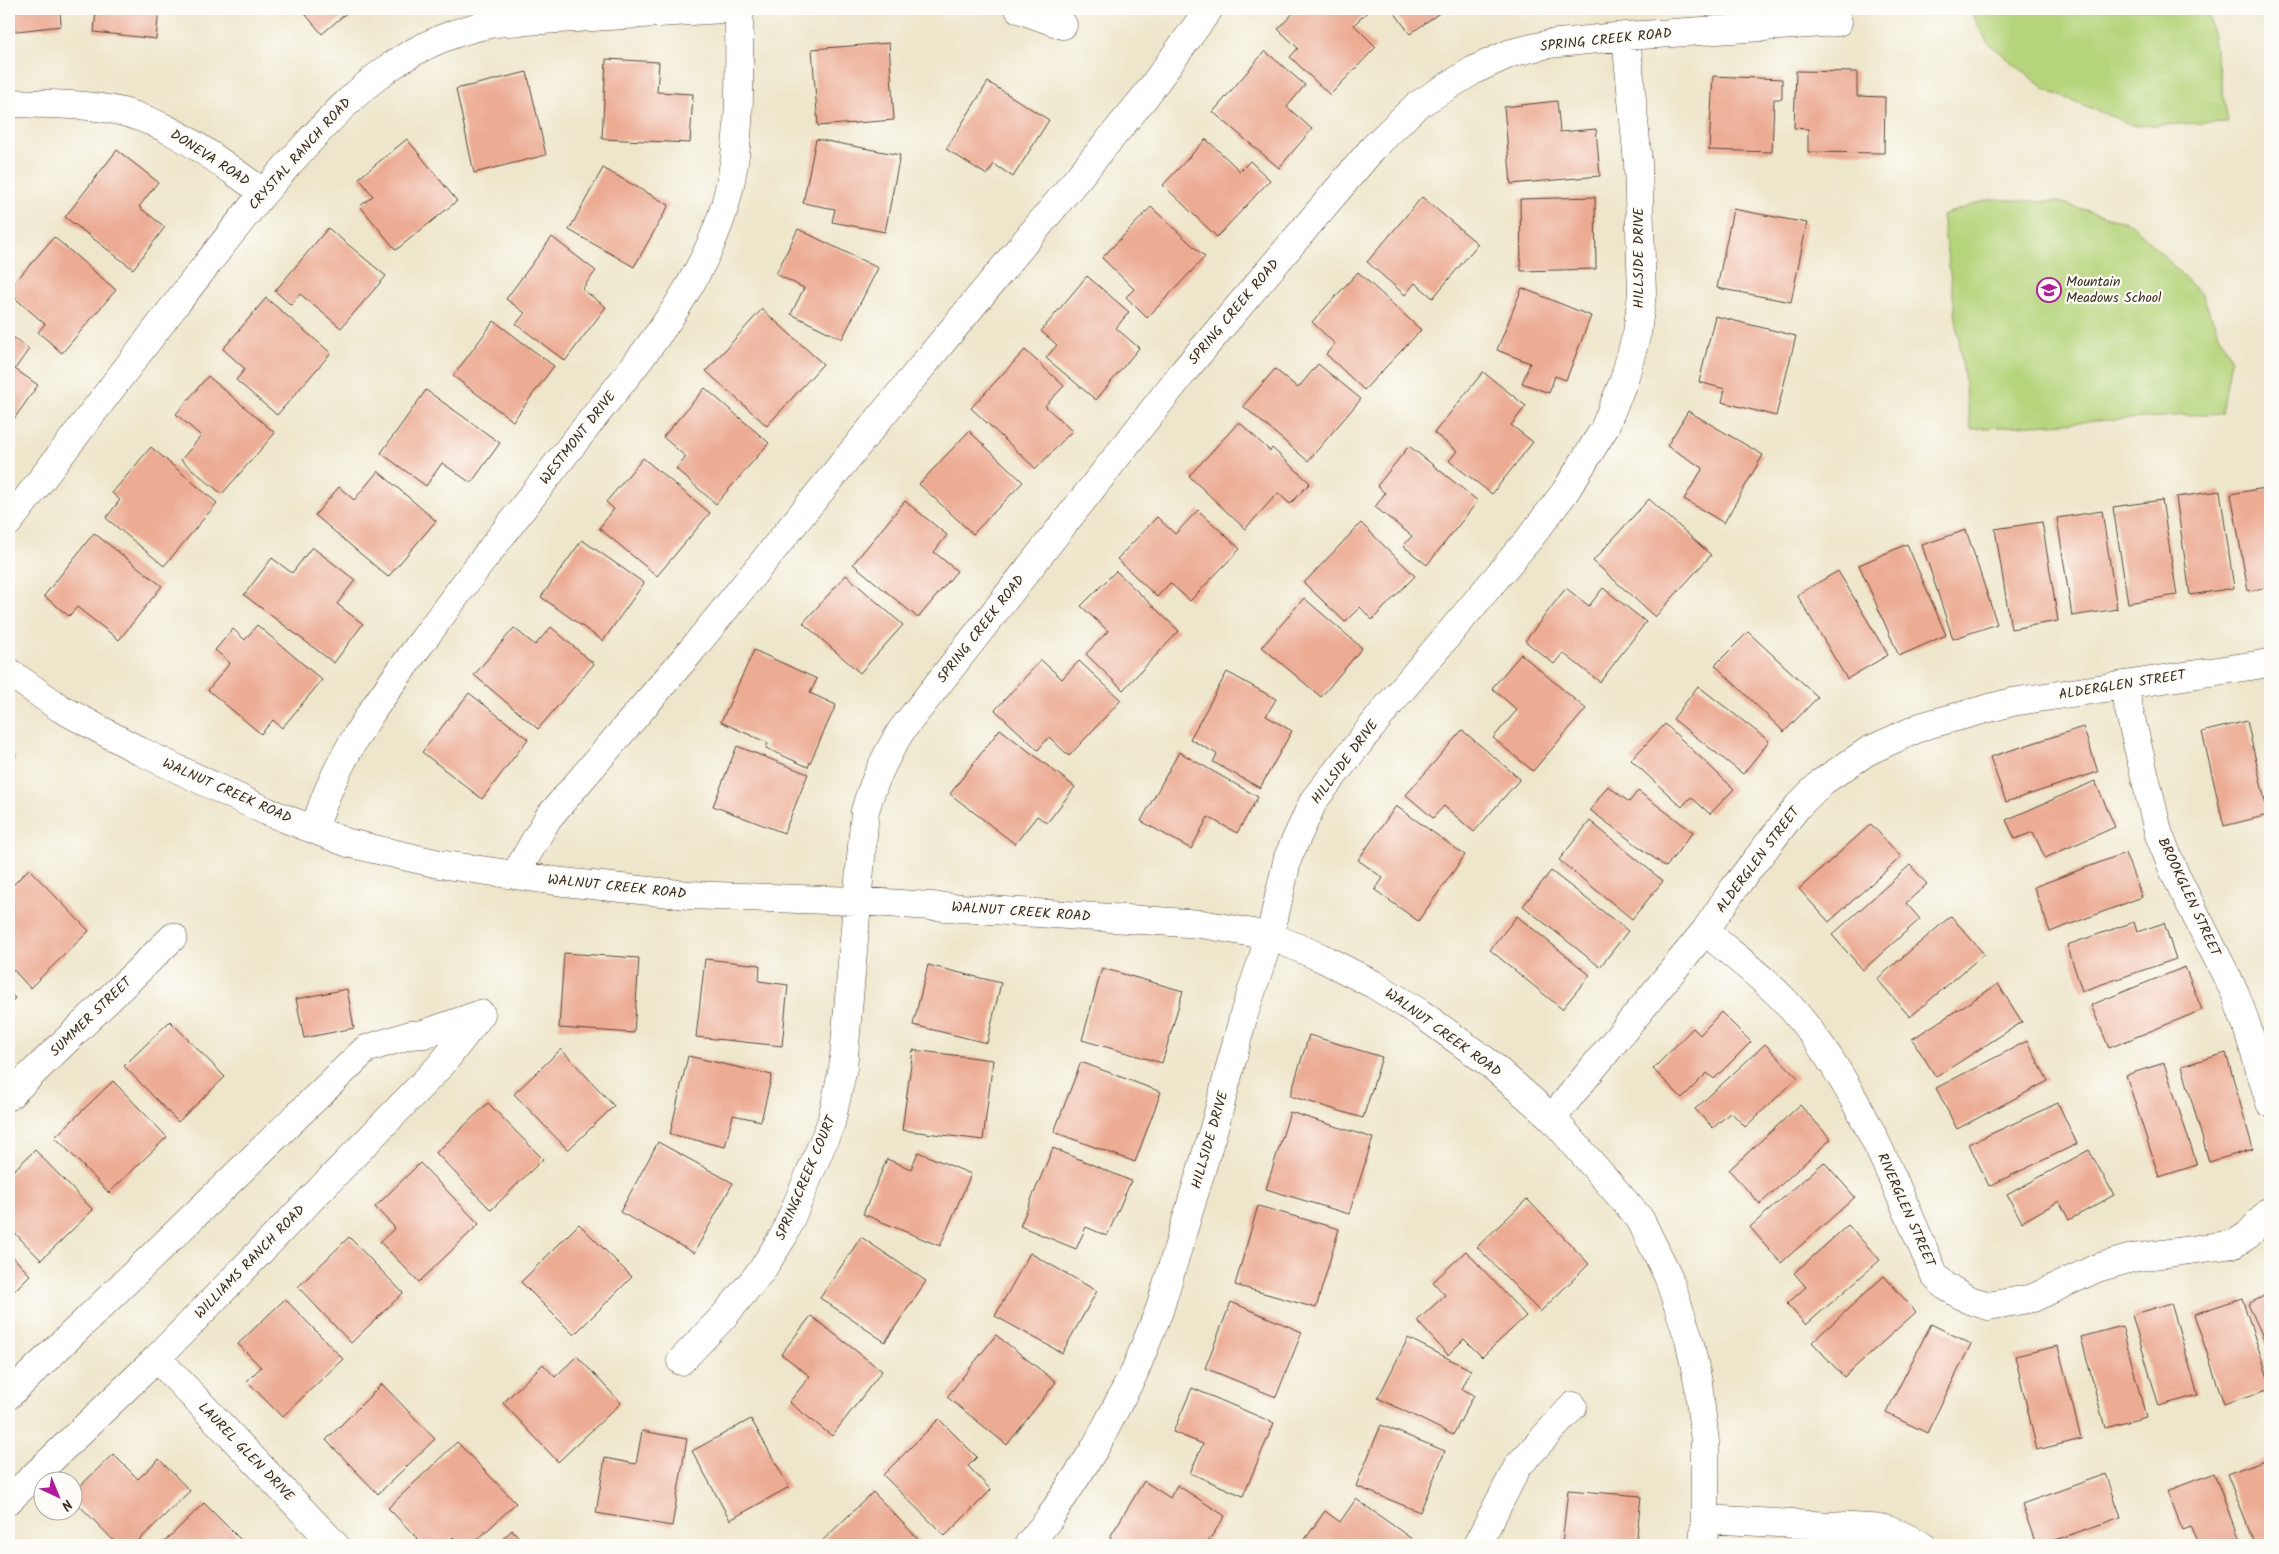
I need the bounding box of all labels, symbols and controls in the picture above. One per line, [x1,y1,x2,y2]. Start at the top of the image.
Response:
street label: SPRING CREEK ROAD [1539,22,1673,58]
street label: CRYSTAL RANCH ROAD [243,93,357,215]
street label: DONEVA ROAD [166,124,254,192]
street label: HILLSIDE DRIVE [1628,207,1650,308]
street label: SPRING CREEK ROAD [1183,254,1285,370]
place label: Mountain Meadows School [2066,271,2162,309]
school or university icon: Mountain Meadows School [2036,277,2062,303]
street label: WESTMONT DRIVE [534,386,622,489]
street label: SPRING CREEK ROAD [932,570,1030,688]
street label: ALDERGLEN STREET [2057,664,2188,706]
street label: HILLSIDE DRIVE [1306,714,1385,809]
street label: WALNUT CREEK ROAD [159,753,295,829]
street label: ALDERGLEN STREET [1711,801,1806,918]
street label: BROOKGLEN STREET [2152,834,2227,961]
street label: WALNUT CREEK ROAD [547,869,687,905]
street label: WALNUT CREEK ROAD [951,896,1091,928]
street label: SUMMER STREET [45,971,138,1062]
street label: WALNUT CREEK ROAD [1380,983,1506,1083]
street label: HILLSIDE DRIVE [1186,1088,1235,1191]
street label: SPRINGCREEK COURT [770,1111,843,1244]
street label: RIVERGLEN STREET [1871,1149,1942,1272]
street label: WILLIAMS RANCH ROAD [190,1200,310,1324]
street label: LAUREL GLEN DRIVE [193,1397,300,1507]
north arrow [32,1472,82,1522]
text: N [55,1494,77,1516]

